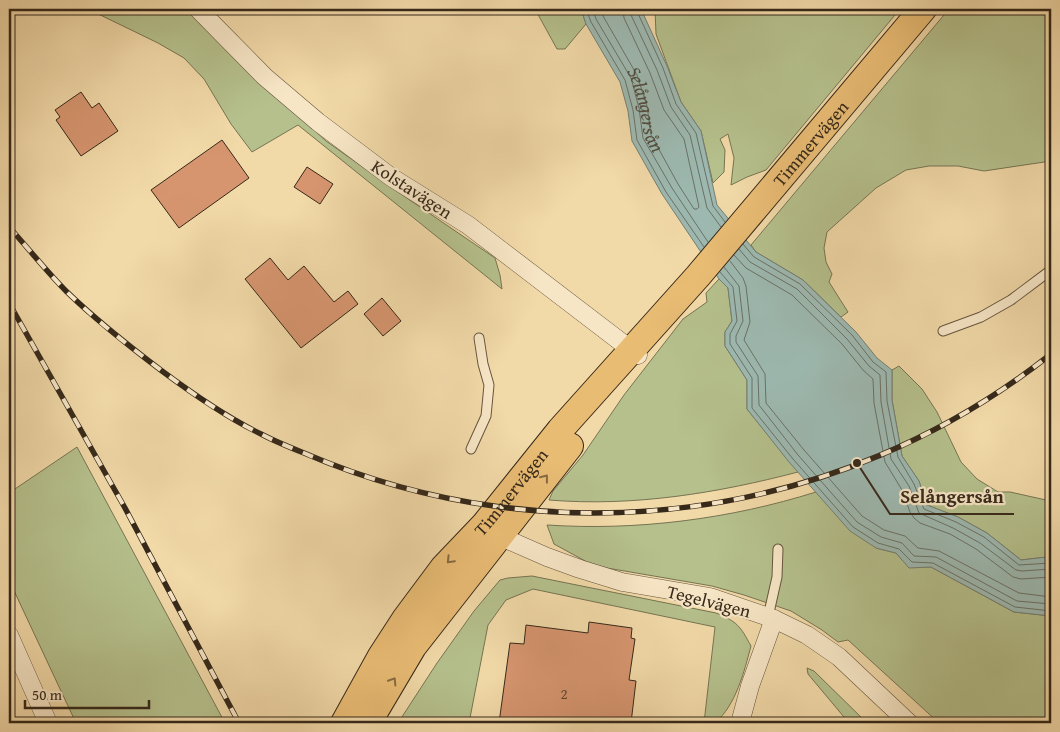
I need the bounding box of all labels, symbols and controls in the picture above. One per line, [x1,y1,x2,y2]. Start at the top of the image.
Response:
water label: Selångersån [621,61,672,158]
street label: Timmervägen [766,94,854,192]
street label: Kolstavägen [366,153,458,225]
street label: Timmervägen [467,442,554,542]
one-way arrow [540,475,548,484]
callout: Selångersån [890,480,1014,514]
text: Selångersån [900,482,1004,510]
one-way arrow [447,555,456,564]
street label: Tegelvägen [664,578,754,624]
scale bar [25,677,149,709]
one-way arrow [386,678,396,687]
house number: 2 [560,683,568,704]
text: 50 m [32,684,63,705]

